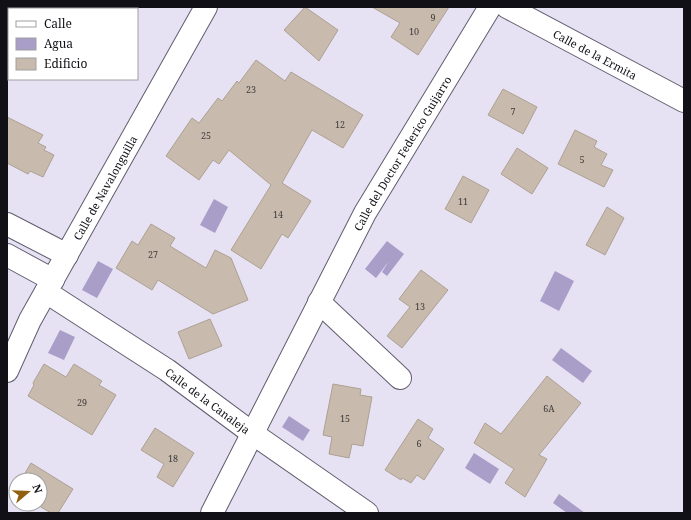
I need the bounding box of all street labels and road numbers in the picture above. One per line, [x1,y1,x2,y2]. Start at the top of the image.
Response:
street label: Calle de la Ermita [551,26,640,82]
street label: Calle del Doctor Federico Guijarro [350,73,454,233]
street label: Calle de Navalonguilla [69,132,140,242]
street label: Calle de la Canaleja [163,364,253,437]

